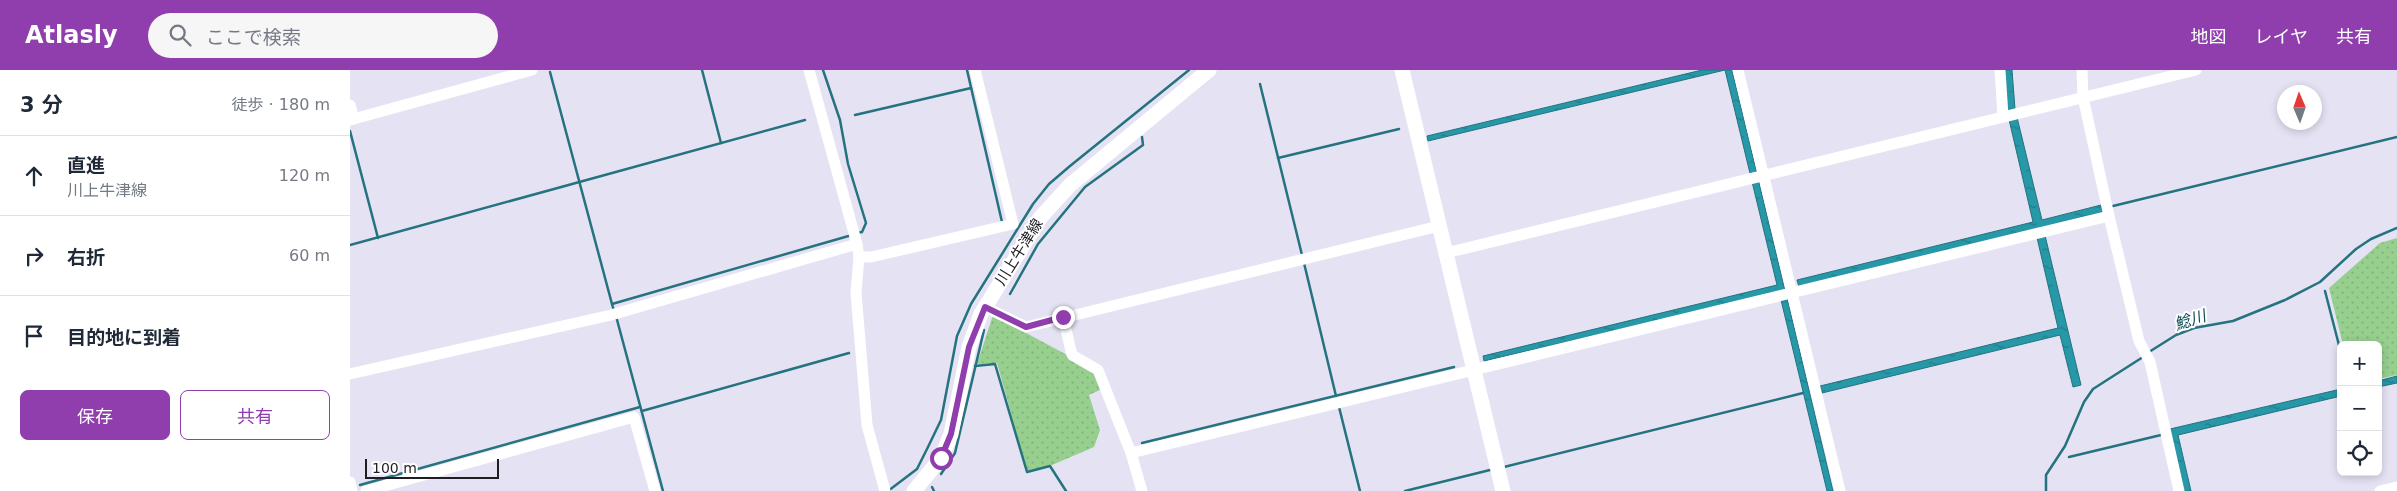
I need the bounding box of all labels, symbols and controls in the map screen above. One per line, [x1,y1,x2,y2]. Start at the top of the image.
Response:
search box [148,13,498,58]
text: Atlasly [25,21,118,49]
icon: search [166,21,194,49]
text: ここで検索 [206,26,301,48]
text: 地図 [2191,26,2227,47]
text: レイヤ [2255,26,2308,47]
text: 共有 [2336,26,2372,47]
north arrow [2277,85,2322,130]
text: 3 分 [20,93,63,117]
text: 徒歩 · 180 m [232,95,330,114]
text: 直進 [67,154,105,176]
icon: ahead [20,162,48,190]
text: 120 m [279,166,330,185]
text: 川上牛津線 [67,181,147,200]
street label: 川上牛津線 [991,215,1047,289]
icon: right [20,242,48,270]
text: 右折 [67,246,105,268]
text: 60 m [289,246,330,265]
water label: 鯰川 [2172,305,2210,334]
route end [1052,306,1075,329]
icon: arrive [20,322,48,350]
text: 目的地に到着 [67,326,181,348]
map controls [2337,341,2382,476]
button: + [2337,341,2382,386]
button: − [2337,386,2382,431]
button: 保存 [20,390,170,440]
button: 共有 [180,390,330,440]
button: locate [2337,431,2382,476]
route start [930,447,953,470]
scale bar [365,456,499,479]
text: 100 m [372,460,417,476]

